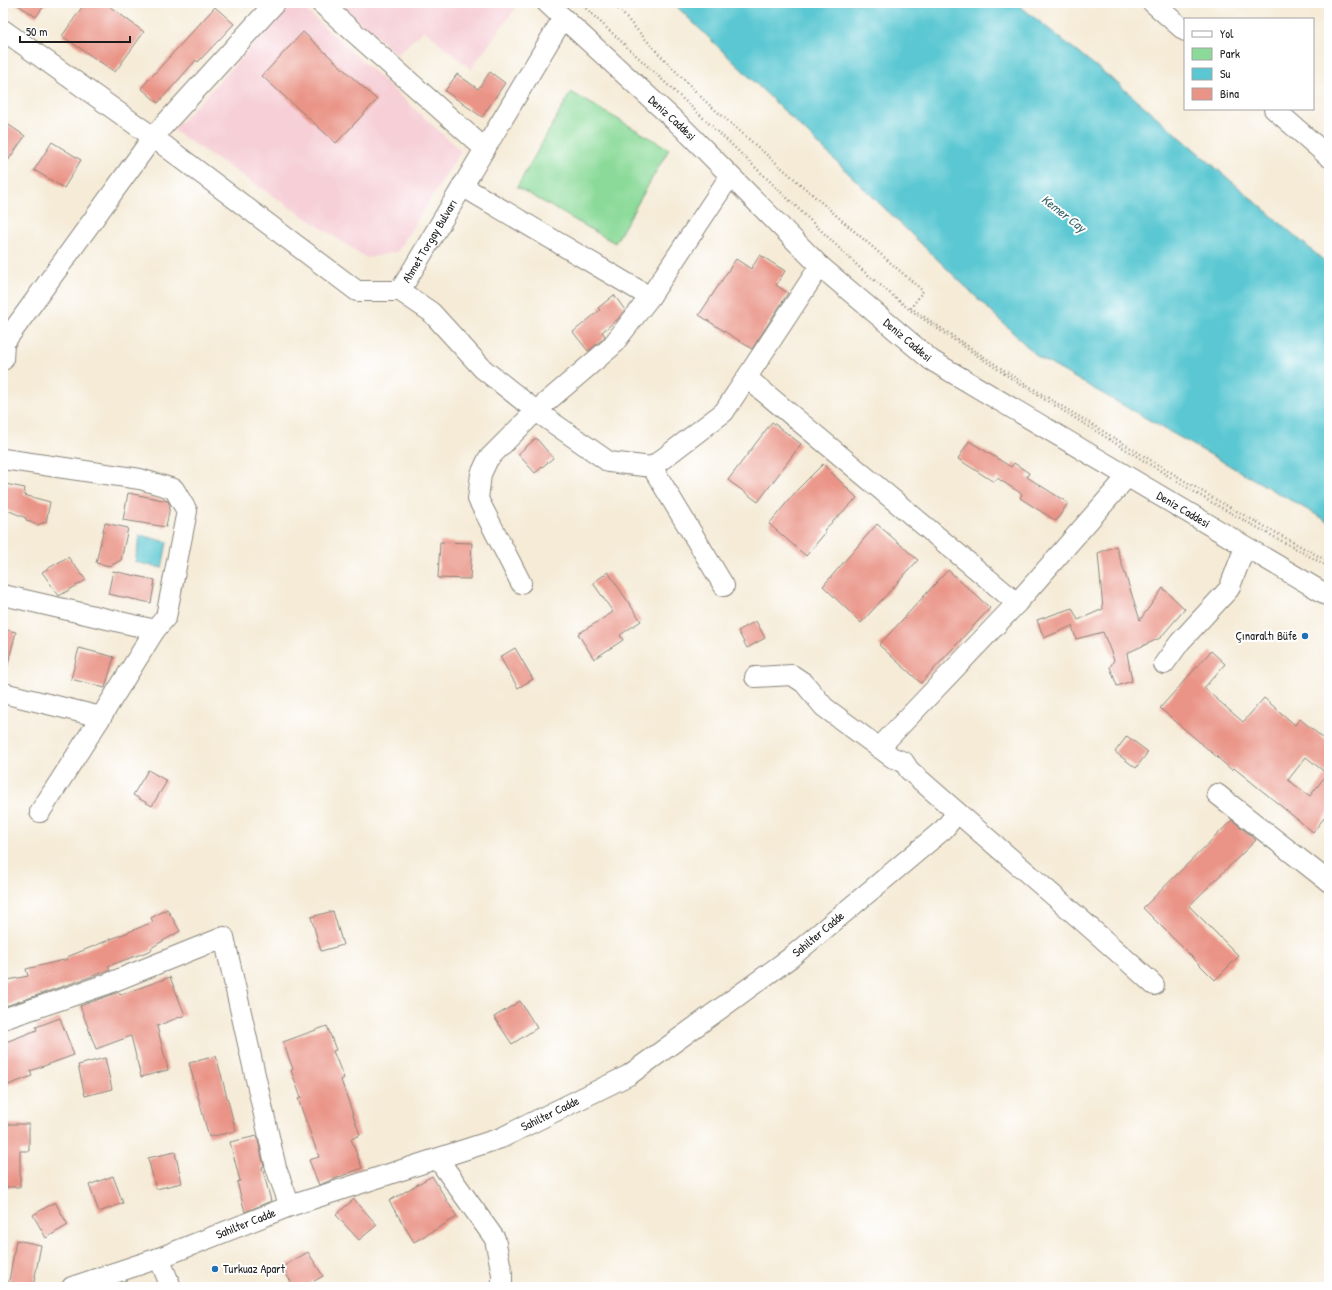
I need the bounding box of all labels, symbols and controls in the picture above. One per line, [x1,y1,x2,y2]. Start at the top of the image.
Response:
scale bar [20,18,130,44]
legend [1184,18,1314,110]
text: 50 m [26,23,47,40]
text: Yol [1220,25,1234,42]
text: Park [1220,45,1240,62]
text: Su [1220,65,1231,82]
text: Bina [1220,85,1239,102]
street label: Deniz Caddesi [645,91,700,144]
water label: Kemer Cay [1038,190,1091,237]
street label: Ahmet Torgay Bulvarı [398,196,461,286]
street label: Deniz Caddesi [880,314,936,365]
street label: Deniz Caddesi [1154,487,1213,532]
place label: Çınaraltı Büfe [1236,627,1297,644]
marker: Çınaraltı Büfe [1300,631,1310,641]
street label: Sahilter Cadde [788,907,848,961]
street label: Sahilter Cadde [518,1092,582,1135]
street label: Sahilter Cadde [213,1204,278,1243]
place label: Turkuaz Apart [223,1260,286,1277]
marker: Turkuaz Apart [210,1264,220,1274]

